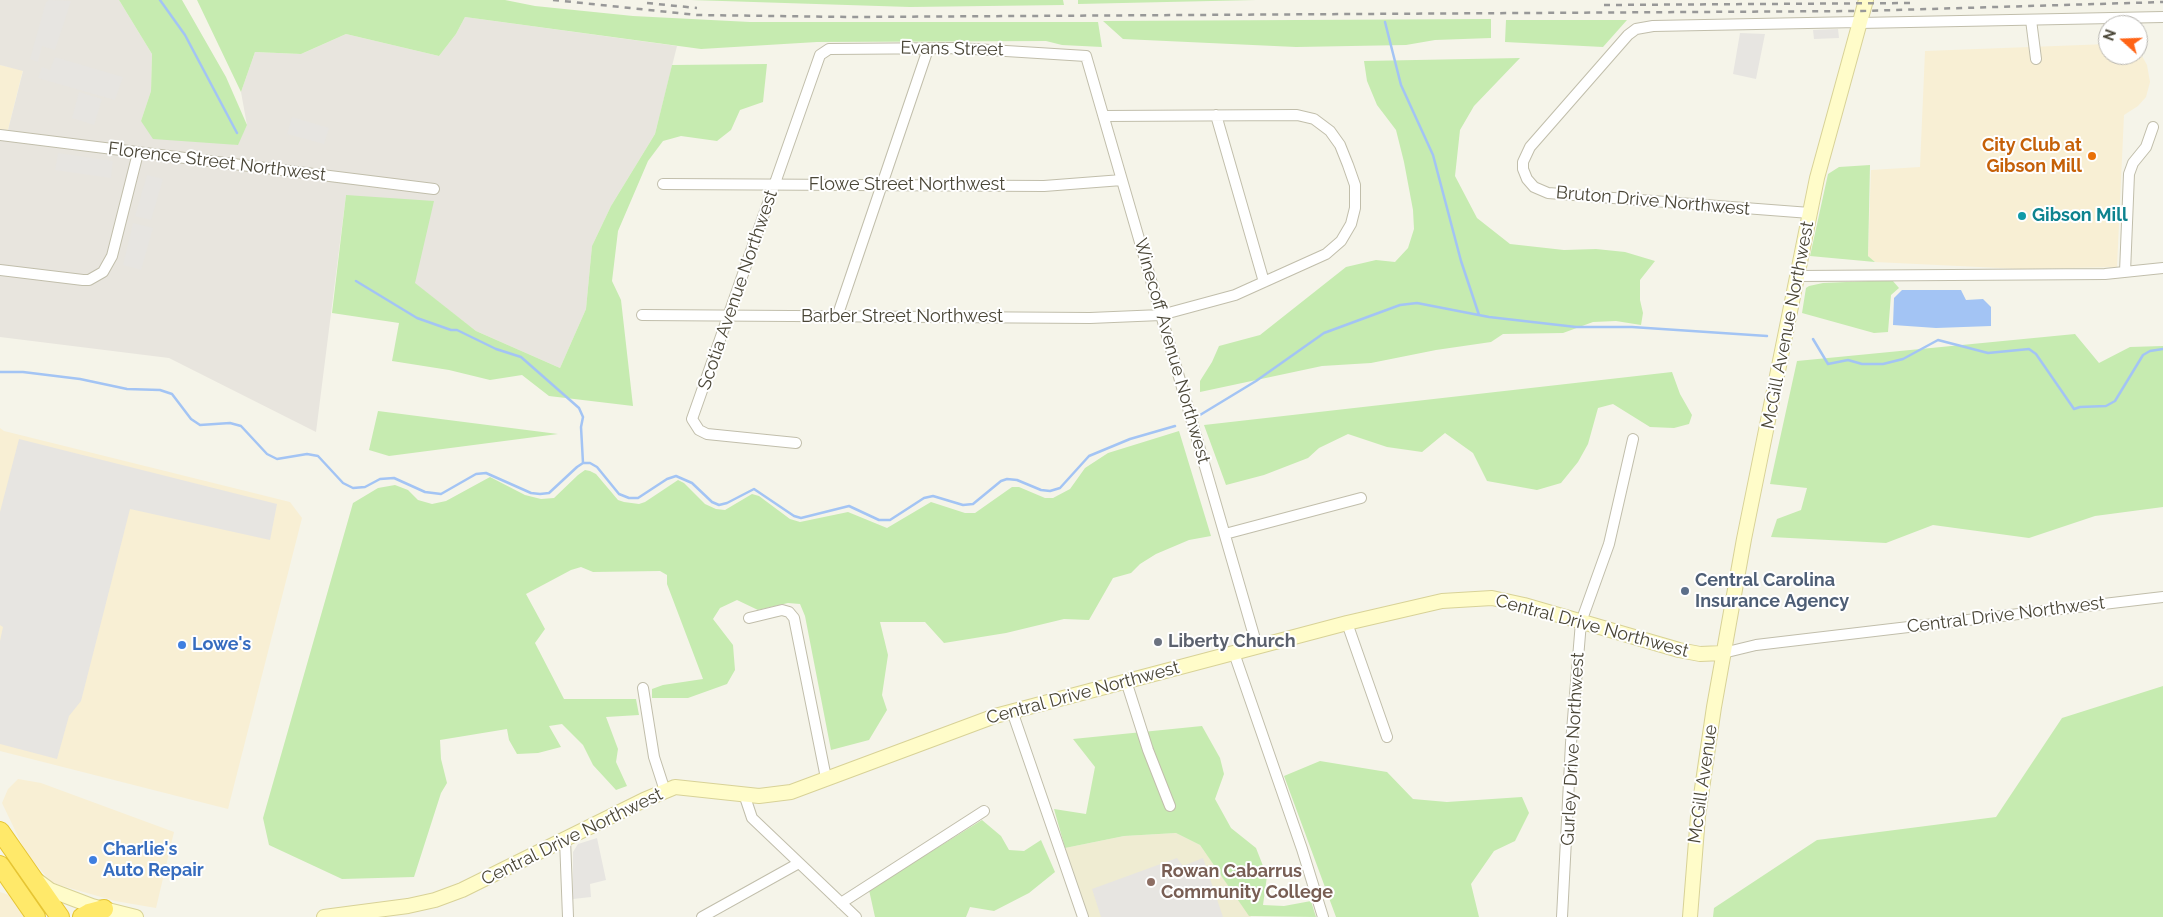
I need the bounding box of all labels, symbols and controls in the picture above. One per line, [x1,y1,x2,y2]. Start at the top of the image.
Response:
north arrow [2098,15,2148,65]
text: N [2100,27,2119,43]
street label: Evans Street [900,37,1004,61]
place label: City Club at Gibson Mill [1982,135,2082,178]
street label: Florence Street Northwest [107,138,327,186]
marker: City Club at Gibson Mill [2086,150,2098,162]
street label: Flowe Street Northwest [809,174,1005,196]
street label: Bruton Drive Northwest [1555,182,1751,220]
street label: Scotia Avenue Northwest [694,187,782,393]
place label: Gibson Mill [2032,205,2128,227]
marker: Gibson Mill [2016,210,2028,222]
street label: McGill Avenue Northwest [1757,219,1819,431]
street label: Winecoff Avenue Northwest [1129,236,1215,466]
street label: Barber Street Northwest [801,306,1003,328]
place label: Central Carolina Insurance Agency [1695,570,1849,612]
marker: Central Carolina Insurance Agency [1679,585,1691,597]
street label: Central Drive Northwest [1493,590,1691,662]
street label: Central Drive Northwest [1906,592,2106,638]
place label: Liberty Church [1168,631,1296,653]
place label: Lowe's [192,634,251,656]
marker: Liberty Church [1152,636,1164,648]
marker: Lowe's [176,639,188,651]
street label: Gurley Drive Northwest [1557,652,1589,846]
street label: Central Drive Northwest [984,657,1182,729]
street label: McGill Avenue [1684,723,1722,845]
street label: Central Drive Northwest [478,784,666,890]
place label: Charlie's Auto Repair [103,839,204,882]
marker: Charlie's Auto Repair [87,854,99,866]
place label: Rowan Cabarrus Community College [1161,861,1333,904]
marker: Rowan Cabarrus Community College [1145,876,1157,888]

